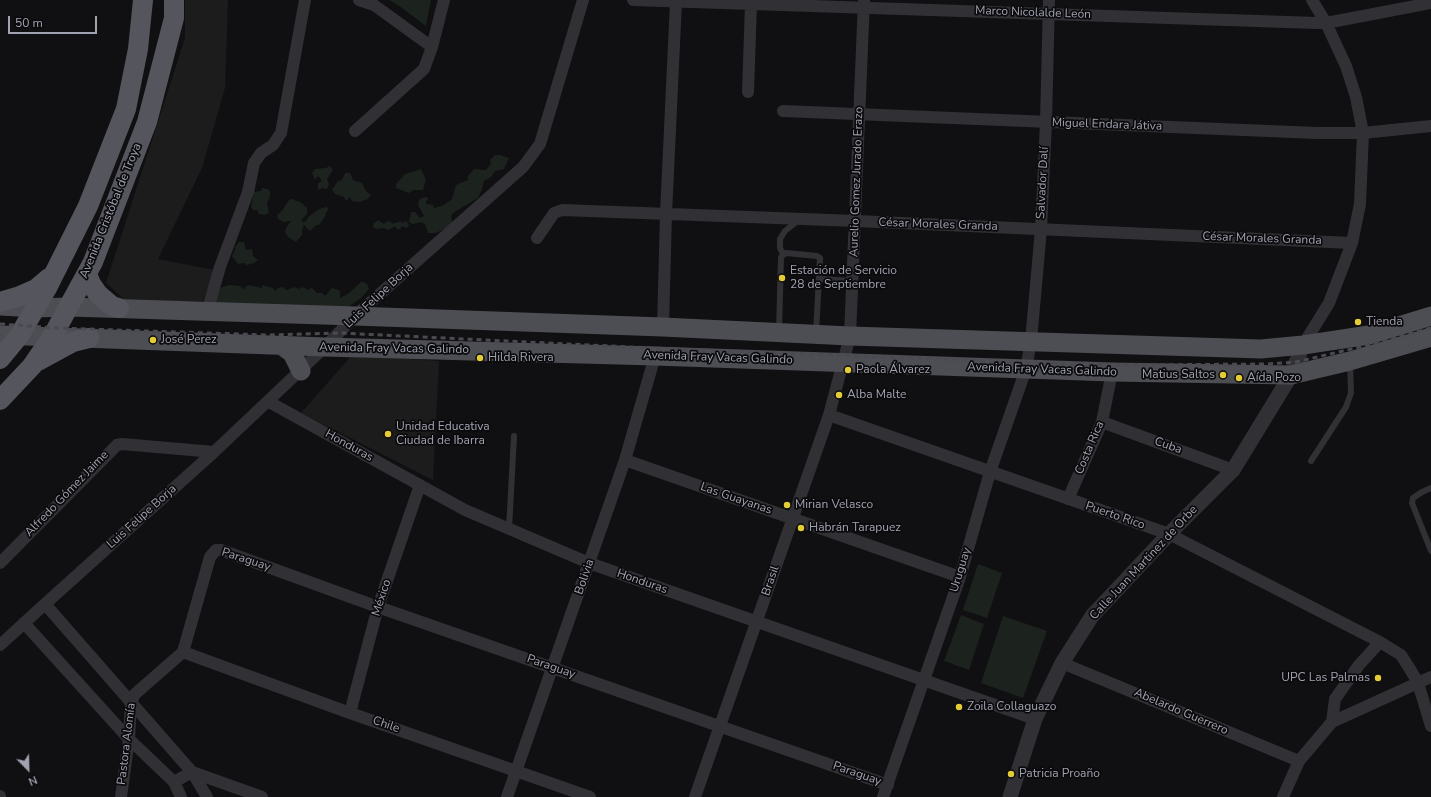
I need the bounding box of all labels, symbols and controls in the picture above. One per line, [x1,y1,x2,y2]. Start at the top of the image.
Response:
street label: Marco Nicolalde León [975,4,1091,22]
scale bar [10,8,99,34]
text: 50 m [15,15,43,31]
street label: Aurelio Gomez Jurado Erazo [847,107,867,257]
street label: Miguel Endara Játiva [1052,116,1162,134]
street label: Avenida Cristóbal de Troya [77,141,145,281]
street label: Salvador Dalí [1034,147,1052,219]
street label: César Morales Granda [878,216,998,234]
street label: César Morales Granda [1202,230,1322,248]
street label: Luis Felipe Borja [342,261,416,331]
place label: Estación de Servicio 28 de Septiembre [790,264,897,292]
marker: Estación de Servicio 28 de Septiembre [777,273,787,283]
place label: Tienda [1366,315,1403,329]
marker: Tienda [1353,317,1363,327]
place label: José Perez [161,333,217,347]
marker: José Perez [148,335,158,345]
street label: Avenida Fray Vacas Galindo [319,340,469,358]
street label: Avenida Fray Vacas Galindo [643,348,793,368]
place label: Hilda Rivera [488,351,554,365]
marker: Hilda Rivera [475,353,485,363]
street label: Avenida Fray Vacas Galindo [967,360,1117,380]
place label: Paola Álvarez [856,363,930,377]
marker: Paola Álvarez [843,365,853,375]
place label: Matius Saltos [1142,368,1215,382]
marker: Matius Saltos [1218,370,1228,380]
place label: Aída Pozo [1247,371,1301,385]
marker: Aída Pozo [1234,373,1244,383]
place label: Alba Malte [847,388,906,402]
marker: Alba Malte [834,390,844,400]
street label: Costa Rica [1072,419,1108,477]
place label: Unidad Educativa Ciudad de Ibarra [396,420,490,448]
street label: Honduras [322,427,376,465]
marker: Unidad Educativa Ciudad de Ibarra [383,429,393,439]
street label: Cuba [1152,434,1184,458]
street label: Alfredo Gómez Jaime [22,448,112,540]
street label: Las Guayanas [698,480,774,518]
street label: Luis Felipe Borja [104,482,180,552]
place label: Mirian Velasco [795,498,873,512]
street label: Puerto Rico [1083,499,1147,533]
marker: Mirian Velasco [782,500,792,510]
street label: Calle Juan Martinez de Orbe [1087,503,1201,623]
place label: Habrán Tarapuez [809,521,901,535]
marker: Habrán Tarapuez [796,523,806,533]
street label: Paraguay [220,545,272,575]
street label: Uruguay [947,546,975,594]
street label: Bolivia [572,557,598,597]
street label: Brasil [759,564,783,598]
street label: Honduras [615,567,669,597]
street label: México [369,578,395,618]
street label: Paraguay [525,652,577,682]
place label: UPC Las Palmas [1281,671,1370,685]
marker: UPC Las Palmas [1373,673,1383,683]
street label: Abelardo Guerrero [1132,686,1230,738]
place label: Zoila Collaguazo [967,700,1056,714]
street label: Pastora Alomía [115,702,139,786]
marker: Zoila Collaguazo [954,702,964,712]
street label: Chile [371,714,401,736]
north arrow [8,749,48,789]
street label: Paraguay [831,759,883,789]
place label: Patricia Proaño [1019,767,1100,781]
marker: Patricia Proaño [1006,769,1016,779]
text: N [26,772,40,789]

